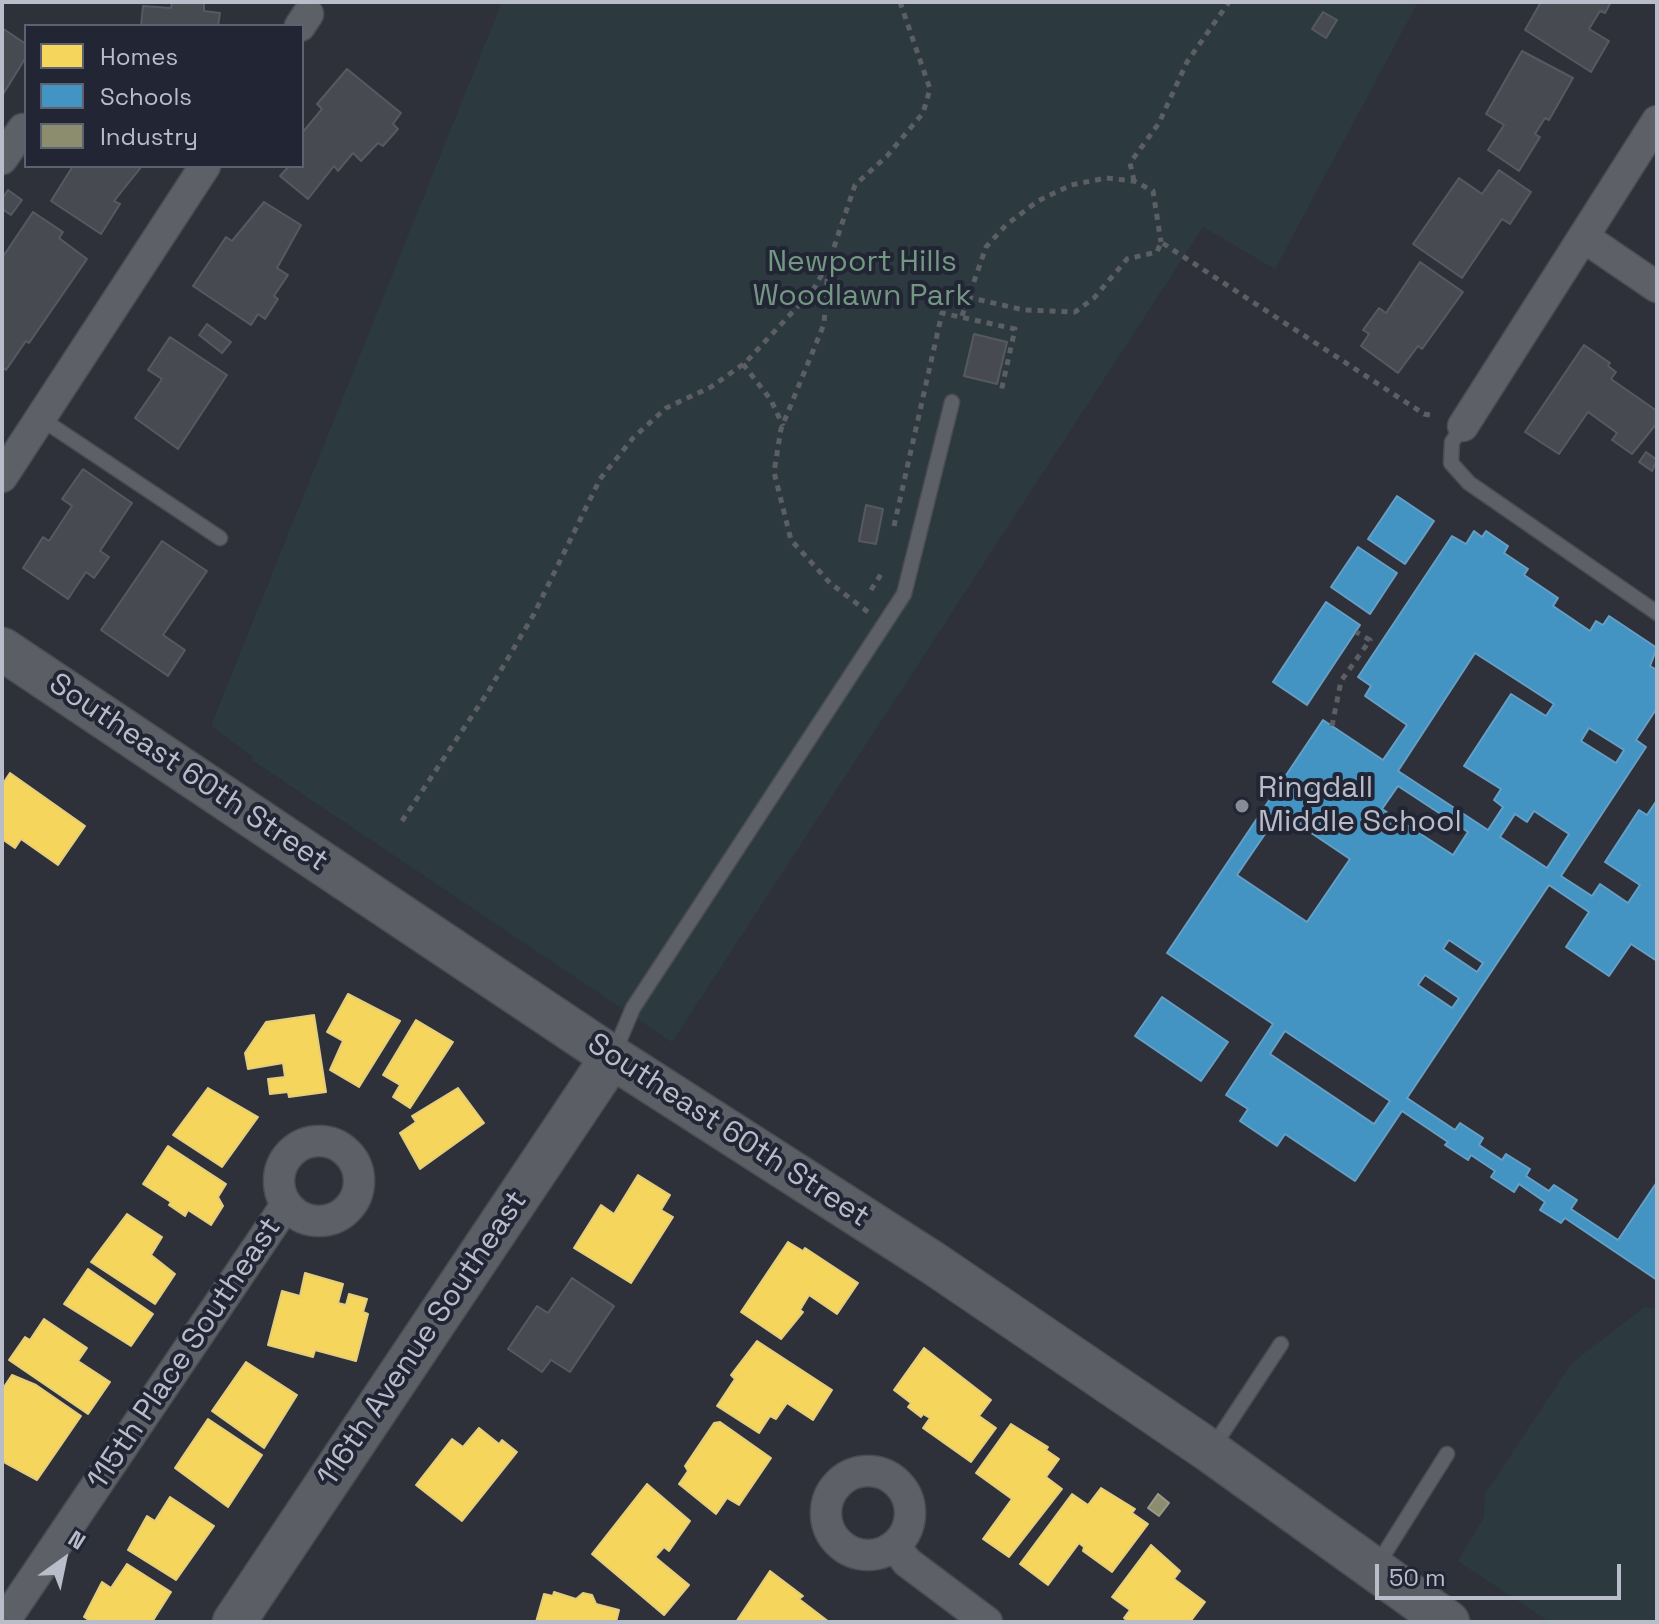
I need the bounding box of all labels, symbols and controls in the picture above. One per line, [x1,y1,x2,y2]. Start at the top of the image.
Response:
legend [24,24,304,168]
text: Homes [100,41,178,72]
text: Schools [100,81,192,112]
text: Industry [100,121,198,152]
park label: Newport Hills Woodlawn Park [752,245,972,316]
street label: Southeast 60th Street [42,666,334,880]
place label: Ringdall Middle School [1258,771,1462,842]
marker: Ringdall Middle School [1233,797,1251,815]
street label: Southeast 60th Street [580,1026,876,1236]
street label: 116th Avenue Southeast [311,1184,535,1494]
street label: 115th Place Southeast [81,1211,289,1497]
north arrow [24,1520,104,1600]
text: N [63,1524,91,1556]
scale bar [1379,1548,1625,1598]
text: 50 m [1389,1562,1446,1593]

